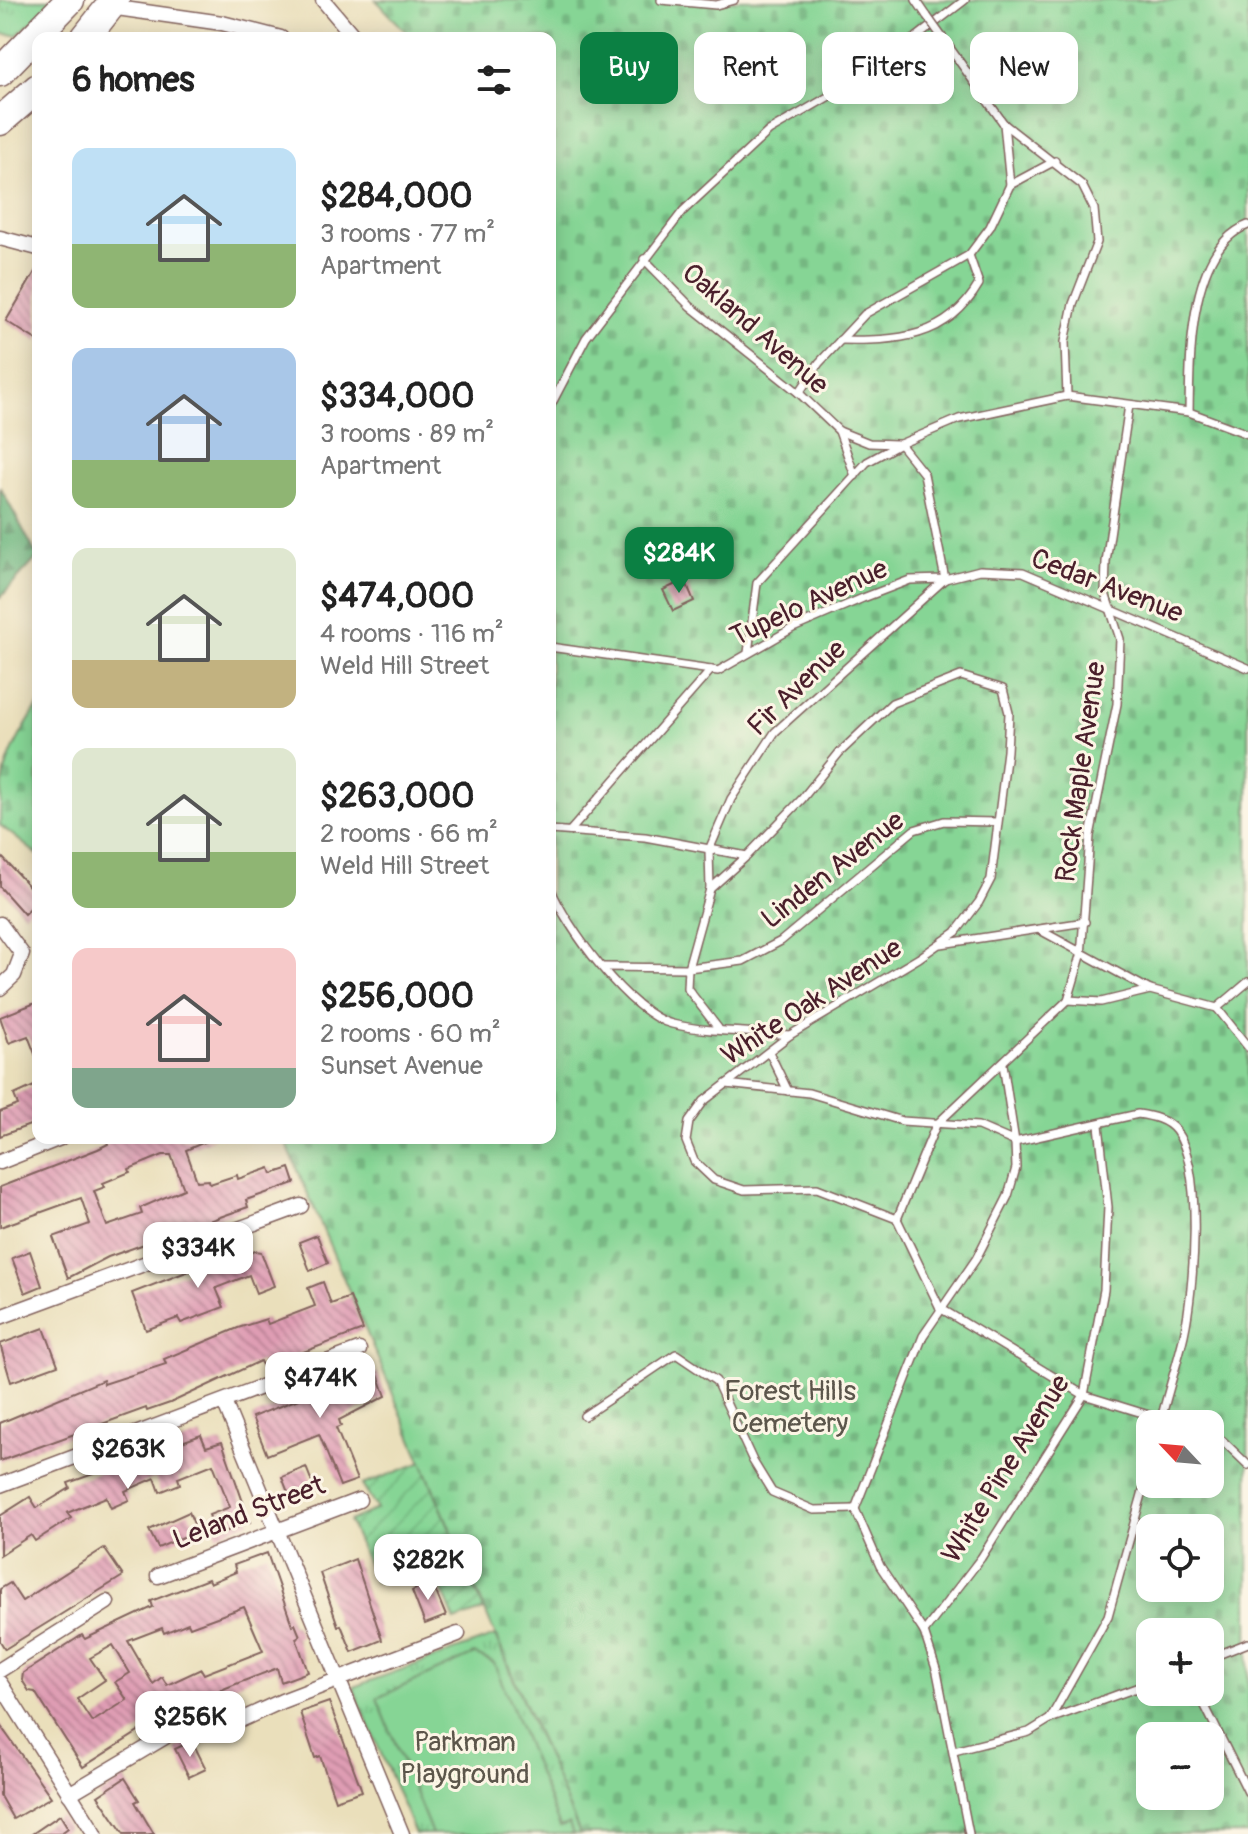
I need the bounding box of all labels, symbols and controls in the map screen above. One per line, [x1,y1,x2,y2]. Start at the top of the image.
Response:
chip: Buy [580,32,678,104]
chip: Rent [694,32,806,104]
chip: Filters [822,32,954,104]
chip: New [970,32,1078,104]
icon: filters [472,58,516,102]
text: 6 homes [72,59,195,102]
text: $284,000 [320,175,473,218]
icon: home [136,180,232,276]
text: 3 rooms · 77 m² [320,218,495,250]
text: Apartment [320,250,441,282]
street label: Oakland Avenue [674,256,836,402]
text: $334,000 [320,375,474,418]
icon: home [136,380,232,476]
text: 3 rooms · 89 m² [320,418,494,450]
text: Apartment [320,450,441,482]
pin: $284K [623,527,735,595]
text: $284K [643,537,715,569]
street label: Cedar Avenue [1026,541,1188,631]
street label: Tupelo Avenue [725,551,893,655]
text: $474,000 [320,575,474,618]
icon: home [136,580,232,676]
text: 4 rooms · 116 m² [320,618,504,650]
street label: Fir Avenue [740,632,854,744]
text: Weld Hill Street [320,650,489,682]
street label: Rock Maple Avenue [1048,659,1114,884]
text: $263,000 [320,775,475,818]
icon: home [136,780,232,876]
street label: Linden Avenue [755,803,912,937]
text: 2 rooms · 66 m² [320,818,498,850]
text: Weld Hill Street [320,850,489,882]
street label: White Oak Avenue [715,931,909,1073]
text: $256,000 [320,975,474,1018]
icon: home [136,980,232,1076]
text: 2 rooms · 60 m² [320,1018,501,1050]
text: Sunset Avenue [320,1050,483,1082]
pin: $334K [142,1222,254,1290]
text: $334K [161,1232,235,1264]
pin: $474K [264,1352,376,1420]
text: $474K [283,1362,357,1394]
street label: White Pine Avenue [934,1368,1078,1570]
park label: Forest Hills Cemetery [724,1374,857,1441]
north arrow [1136,1410,1224,1498]
map controls [1136,1410,1224,1810]
pin: $263K [72,1423,184,1491]
text: $263K [91,1433,165,1465]
street label: Leland Street [168,1468,331,1558]
button: locate [1136,1514,1224,1602]
pin: $282K [372,1534,484,1602]
text: $282K [392,1544,464,1576]
button: + [1136,1618,1224,1706]
pin: $256K [134,1691,246,1759]
text: $256K [153,1701,227,1733]
button: − [1136,1722,1224,1810]
park label: Parkman Playground [400,1725,530,1792]

